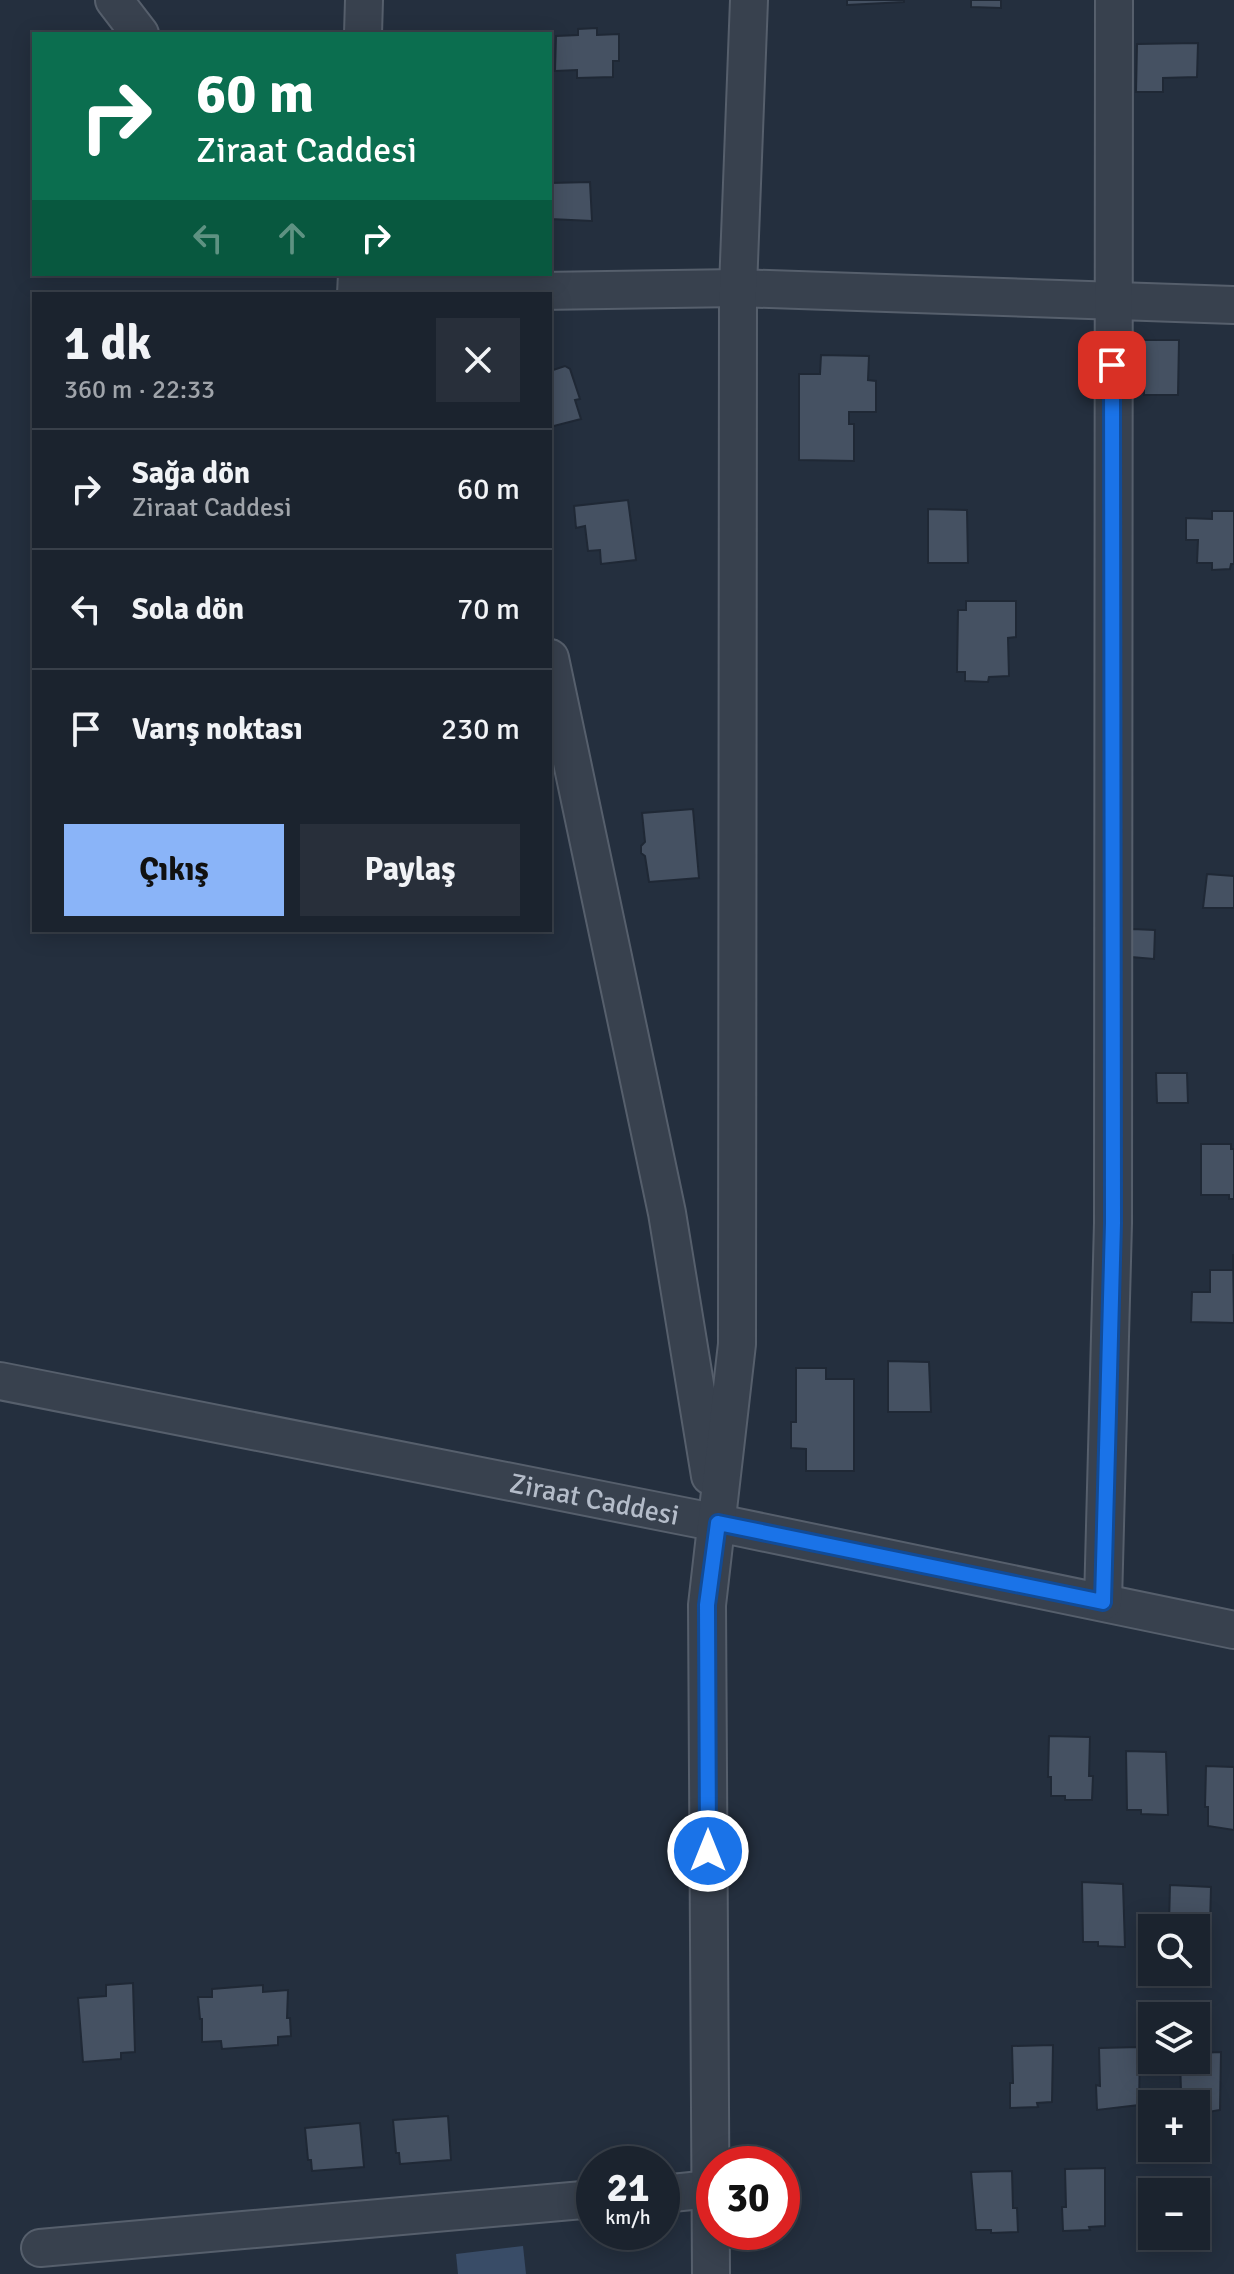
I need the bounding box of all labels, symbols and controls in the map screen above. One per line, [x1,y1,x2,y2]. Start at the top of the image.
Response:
text: 60 m [196,59,314,128]
icon: right [64,64,168,168]
text: Ziraat Caddesi [196,128,417,173]
icon: left [186,216,230,260]
icon: ahead [270,216,314,260]
icon: right [354,216,398,260]
text: 1 dk [64,314,151,373]
button: close [436,318,520,402]
pin [1078,331,1146,399]
icon: arrive [1090,343,1134,387]
text: 360 m · 22:33 [64,374,215,406]
text: Sağa dön [132,455,250,492]
icon: right [64,467,108,511]
text: 60 m [457,471,520,508]
text: Ziraat Caddesi [132,492,292,524]
icon: left [64,587,108,631]
text: Sola dön [132,591,244,628]
text: 70 m [457,591,520,628]
icon: arrive [64,707,108,751]
text: Varış noktası [132,711,303,748]
text: 230 m [441,711,520,748]
button: Çıkış [64,824,284,916]
button: Paylaş [300,824,520,916]
street label: Ziraat Caddesi [507,1466,682,1533]
position arrow [666,1809,750,1893]
map controls [1138,1914,1210,2250]
button: search [1138,1914,1210,1986]
button: layers [1138,2002,1210,2074]
button: + [1138,2090,1210,2162]
speed limit sign: 30 [696,2146,800,2250]
text: 21 [606,2163,650,2213]
button: − [1138,2178,1210,2250]
text: km/h [605,2205,651,2230]

